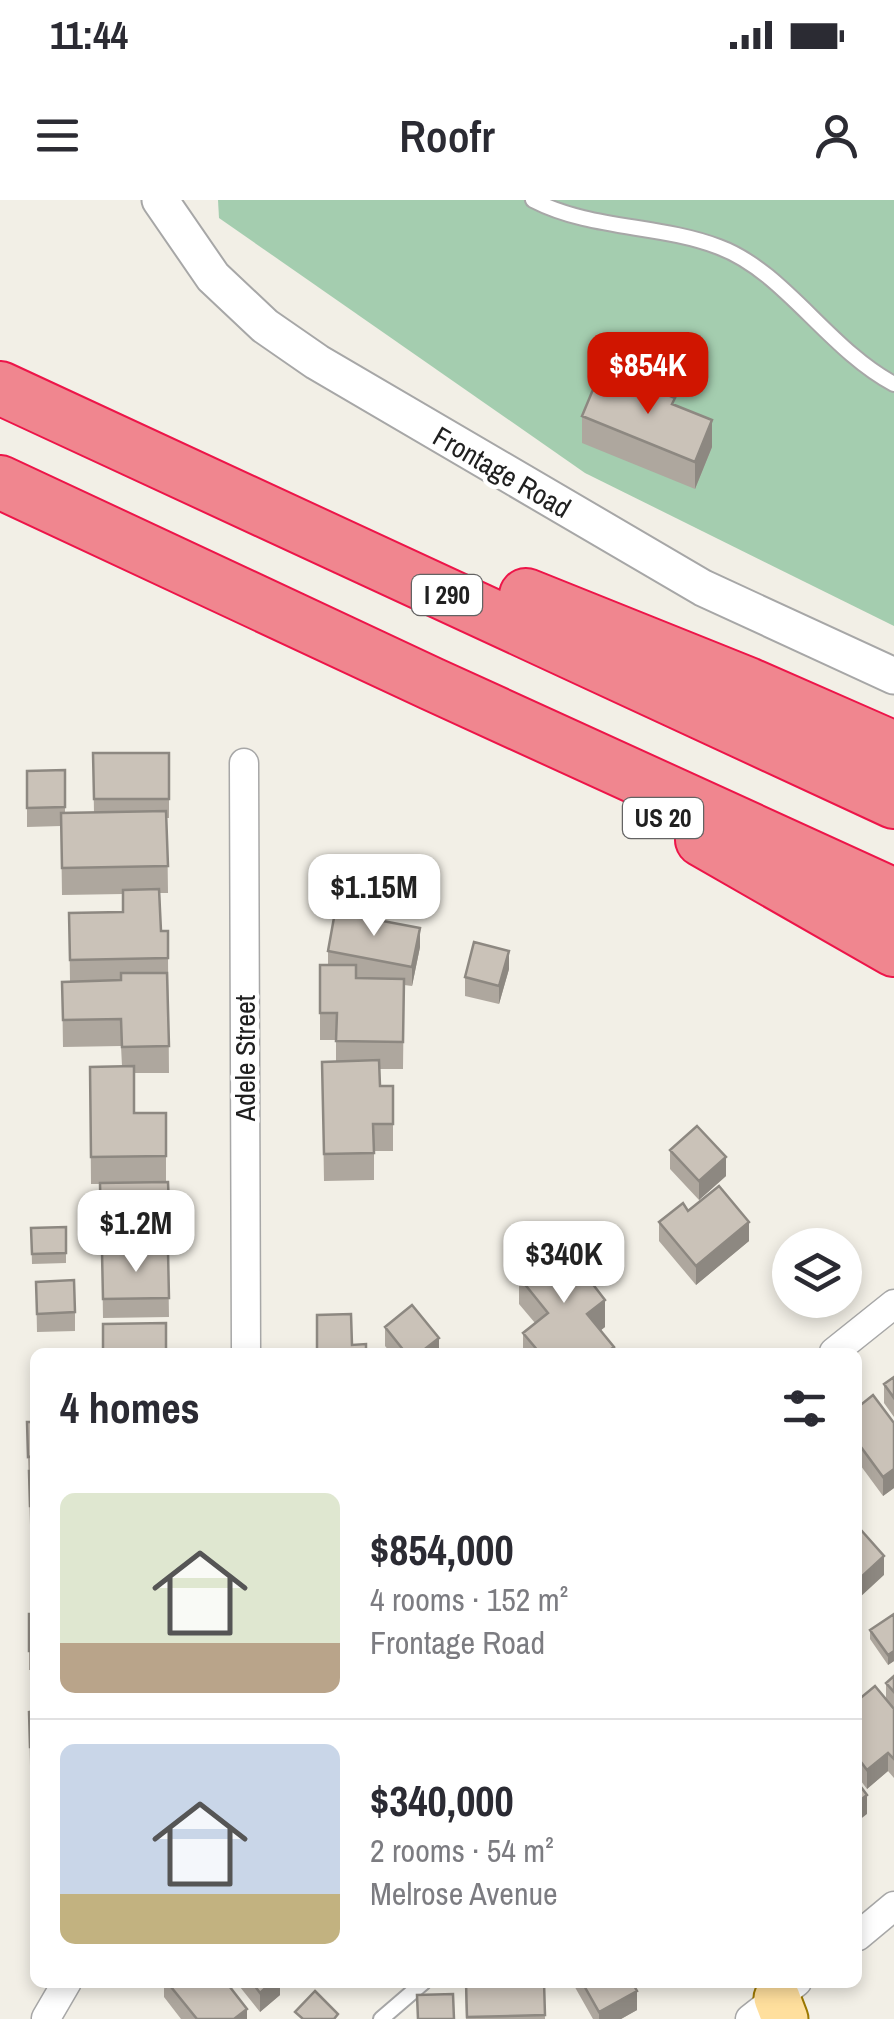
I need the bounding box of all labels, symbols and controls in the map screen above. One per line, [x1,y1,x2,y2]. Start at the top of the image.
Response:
text: 11:44 [50,10,128,61]
text: Roofr [399,105,495,166]
icon: menu [30,108,85,163]
icon: person [809,108,864,163]
pin: $854K [578,332,718,417]
text: $854K [609,343,687,386]
street label: Frontage Road [426,417,578,527]
road number: I 290 [412,575,482,615]
road number: US 20 [623,798,703,838]
pin: $1.15M [293,854,455,939]
text: $1.15M [330,865,418,908]
street label: Adele Street [226,995,264,1122]
pin: $1.2M [66,1190,206,1275]
text: $1.2M [100,1201,172,1244]
pin: $340K [494,1221,634,1306]
map controls [772,1228,862,1318]
button: layers [772,1228,862,1318]
text: $340K [525,1232,603,1275]
text: 4 homes [60,1380,200,1436]
icon: filters [777,1381,832,1436]
text: $854,000 [370,1522,514,1578]
icon: home [140,1533,260,1653]
text: 4 rooms · 152 m² [370,1578,568,1621]
text: Frontage Road [370,1621,545,1664]
text: $340,000 [370,1773,514,1829]
icon: home [140,1784,260,1904]
text: 2 rooms · 54 m² [370,1829,554,1872]
text: Melrose Avenue [370,1872,558,1915]

